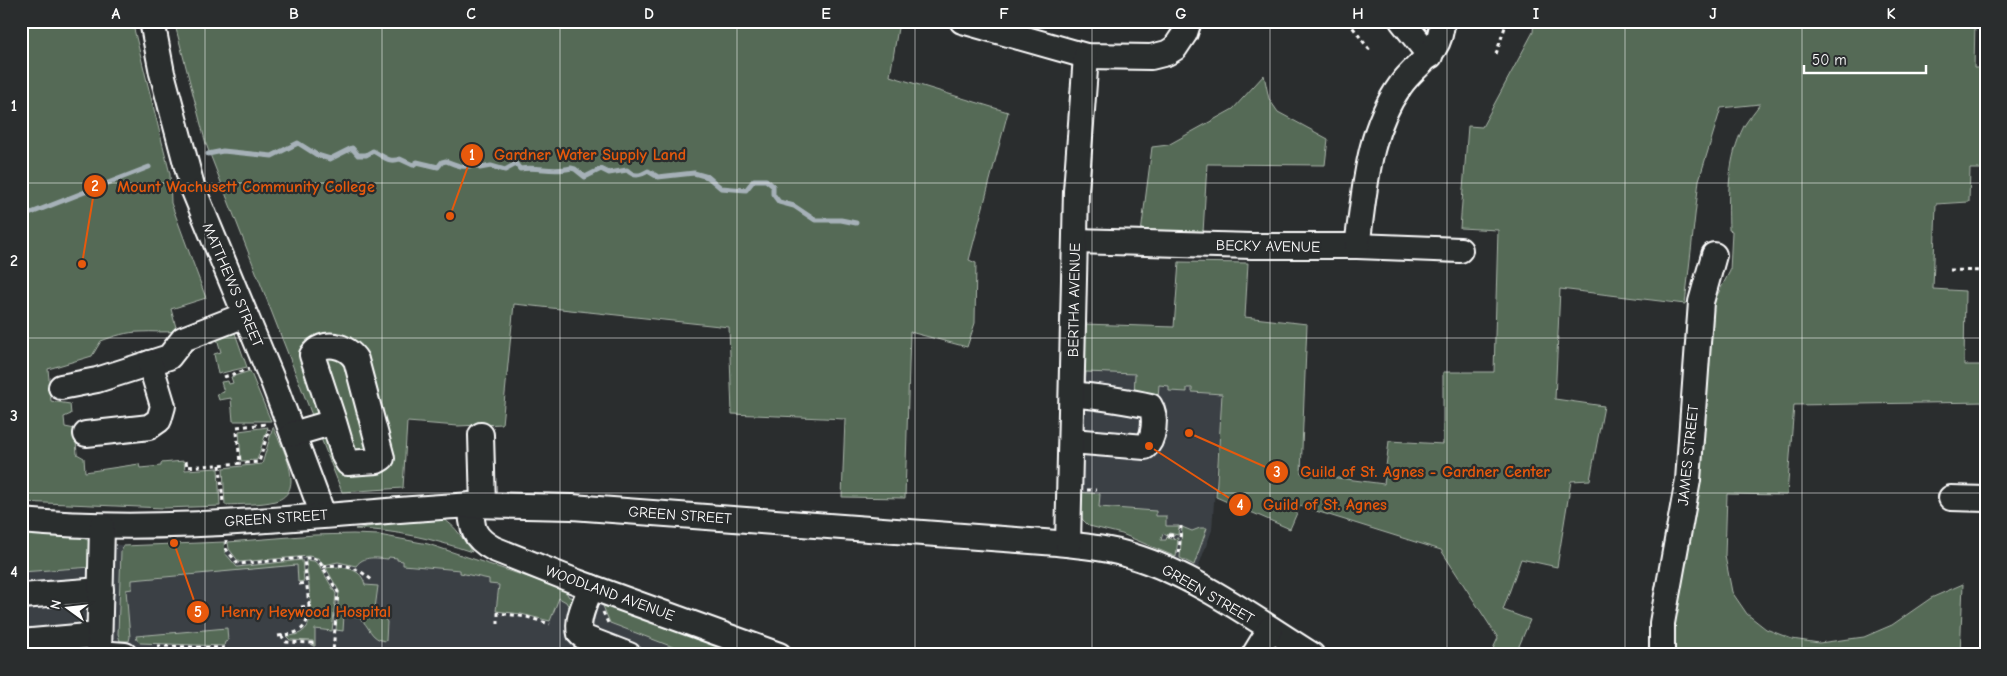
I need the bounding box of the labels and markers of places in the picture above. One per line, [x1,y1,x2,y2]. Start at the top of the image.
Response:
callout: Gardner Water Supply Land [459,139,696,170]
callout: Mount Wachusett Community College [83,171,385,202]
callout: Guild of St. Agnes - Gardner Center [1265,456,1559,487]
callout: Guild of St. Agnes [1228,489,1397,520]
callout: Henry Heywood Hospital [186,596,401,627]

